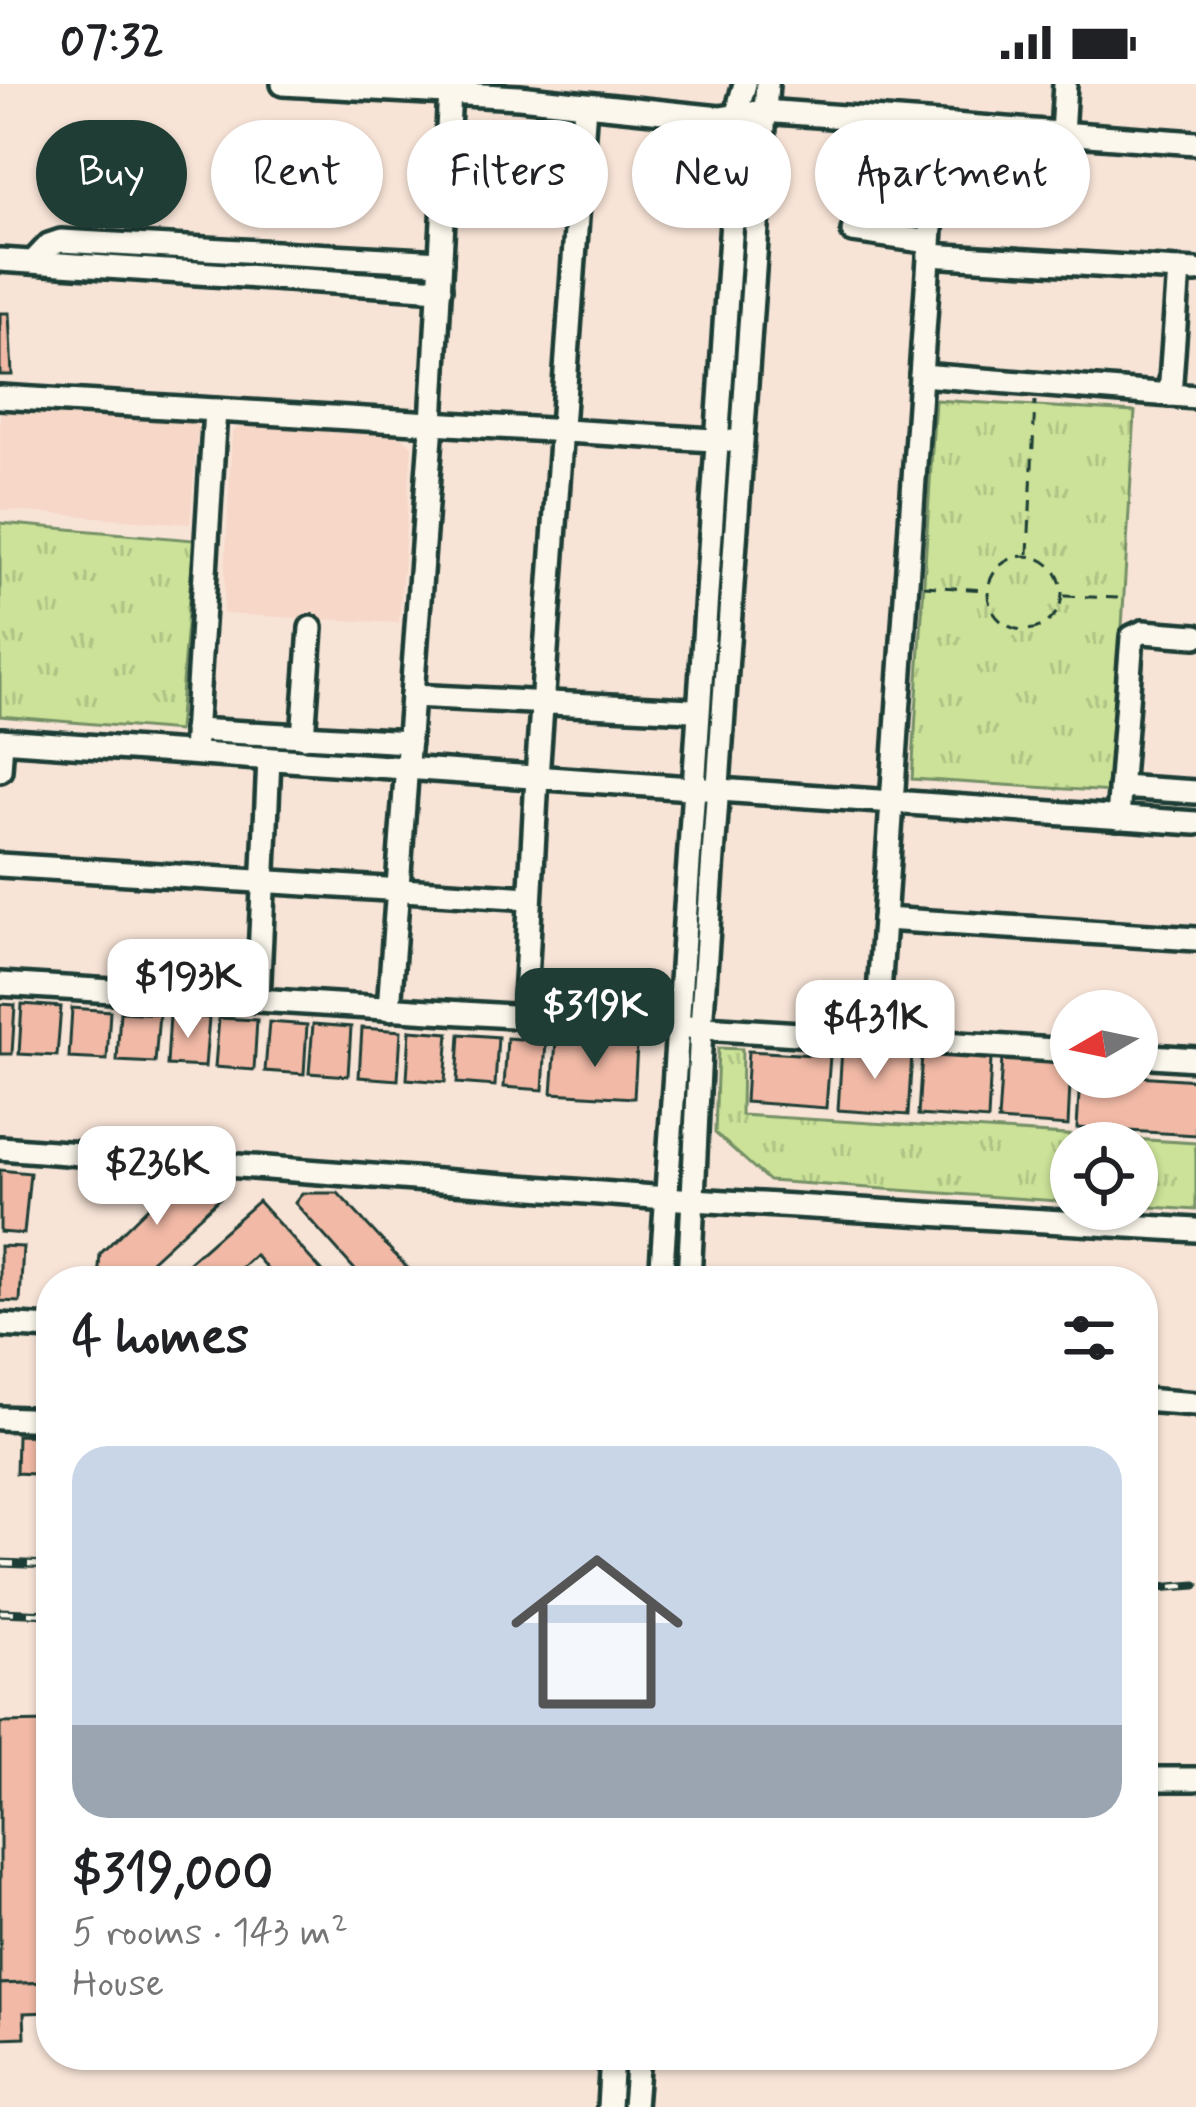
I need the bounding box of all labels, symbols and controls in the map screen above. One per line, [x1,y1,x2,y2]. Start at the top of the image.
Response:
text: 07:32 [60,13,164,72]
chip: Buy [36,120,187,228]
chip: Rent [211,120,383,228]
chip: Filters [407,120,608,228]
chip: New [632,120,791,228]
chip: Apartment [815,120,1090,228]
pin: $193K [104,939,272,1041]
text: $193K [134,952,242,1003]
pin: $319K [511,968,679,1070]
pin: $431K [791,980,959,1082]
text: $319K [542,981,648,1032]
north arrow [1050,990,1158,1098]
map controls [1050,990,1158,1230]
text: $431K [823,993,927,1044]
button: locate [1050,1122,1158,1230]
pin: $236K [73,1126,241,1228]
text: $236K [105,1139,209,1190]
text: 4 homes [72,1305,249,1371]
icon: filters [1056,1305,1122,1371]
icon: home [489,1524,705,1740]
text: $319,000 [72,1842,273,1908]
text: 5 rooms · 143 m² [72,1908,348,1959]
text: House [72,1959,164,2010]

